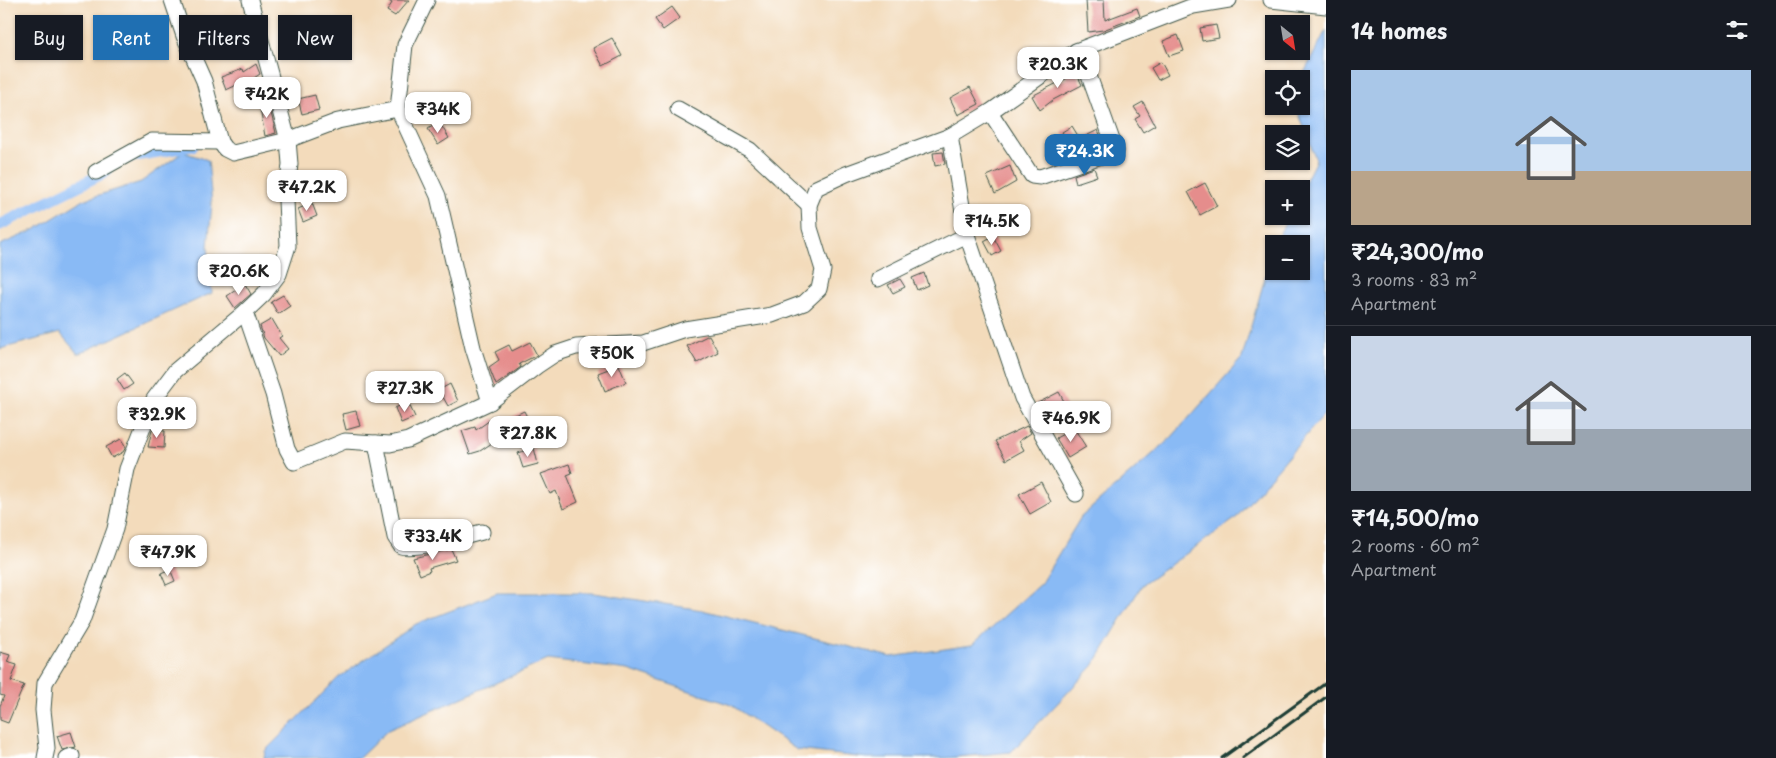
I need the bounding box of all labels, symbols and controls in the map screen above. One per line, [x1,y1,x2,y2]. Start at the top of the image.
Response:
text: 14 homes [1351,14,1447,46]
chip: Buy [15,15,83,60]
chip: Rent [93,15,169,60]
chip: Filters [179,15,268,60]
chip: New [278,15,352,60]
north arrow [1265,15,1310,60]
map controls [1265,15,1310,280]
icon: filters [1723,16,1751,44]
pin: ₹20.3K [1017,46,1099,89]
text: ₹20.3K [1028,51,1088,75]
button: locate [1265,70,1310,115]
pin: ₹42K [237,76,297,119]
text: ₹42K [245,81,289,105]
pin: ₹34K [408,92,468,134]
text: ₹34K [416,96,460,120]
icon: home [1506,103,1596,193]
button: layers [1265,125,1310,170]
pin: ₹24.3K [1044,134,1126,176]
text: ₹24.3K [1056,138,1114,162]
pin: ₹47.2K [266,170,348,212]
text: ₹47.2K [278,174,336,198]
button: + [1265,180,1310,225]
pin: ₹14.5K [951,204,1033,246]
text: ₹14.5K [964,208,1020,232]
button: − [1265,235,1310,280]
text: ₹24,300/mo [1351,235,1484,267]
pin: ₹20.6K [198,254,280,296]
text: ₹20.6K [209,258,269,282]
text: 3 rooms · 83 m² [1351,267,1477,291]
text: Apartment [1351,291,1436,315]
pin: ₹50K [582,336,642,378]
text: ₹50K [590,340,634,364]
icon: home [1506,368,1596,458]
pin: ₹27.3K [364,370,446,413]
text: ₹27.3K [377,375,433,399]
pin: ₹32.9K [116,396,198,439]
pin: ₹46.9K [1030,400,1112,443]
text: ₹32.9K [128,401,186,425]
text: ₹46.9K [1042,405,1100,429]
pin: ₹27.8K [487,416,569,458]
text: ₹27.8K [499,420,557,444]
text: ₹14,500/mo [1351,501,1479,533]
pin: ₹33.4K [392,518,474,561]
text: ₹33.4K [404,523,462,547]
text: 2 rooms · 60 m² [1351,533,1480,557]
pin: ₹47.9K [127,534,209,577]
text: ₹47.9K [140,539,196,563]
text: Apartment [1351,557,1436,581]

